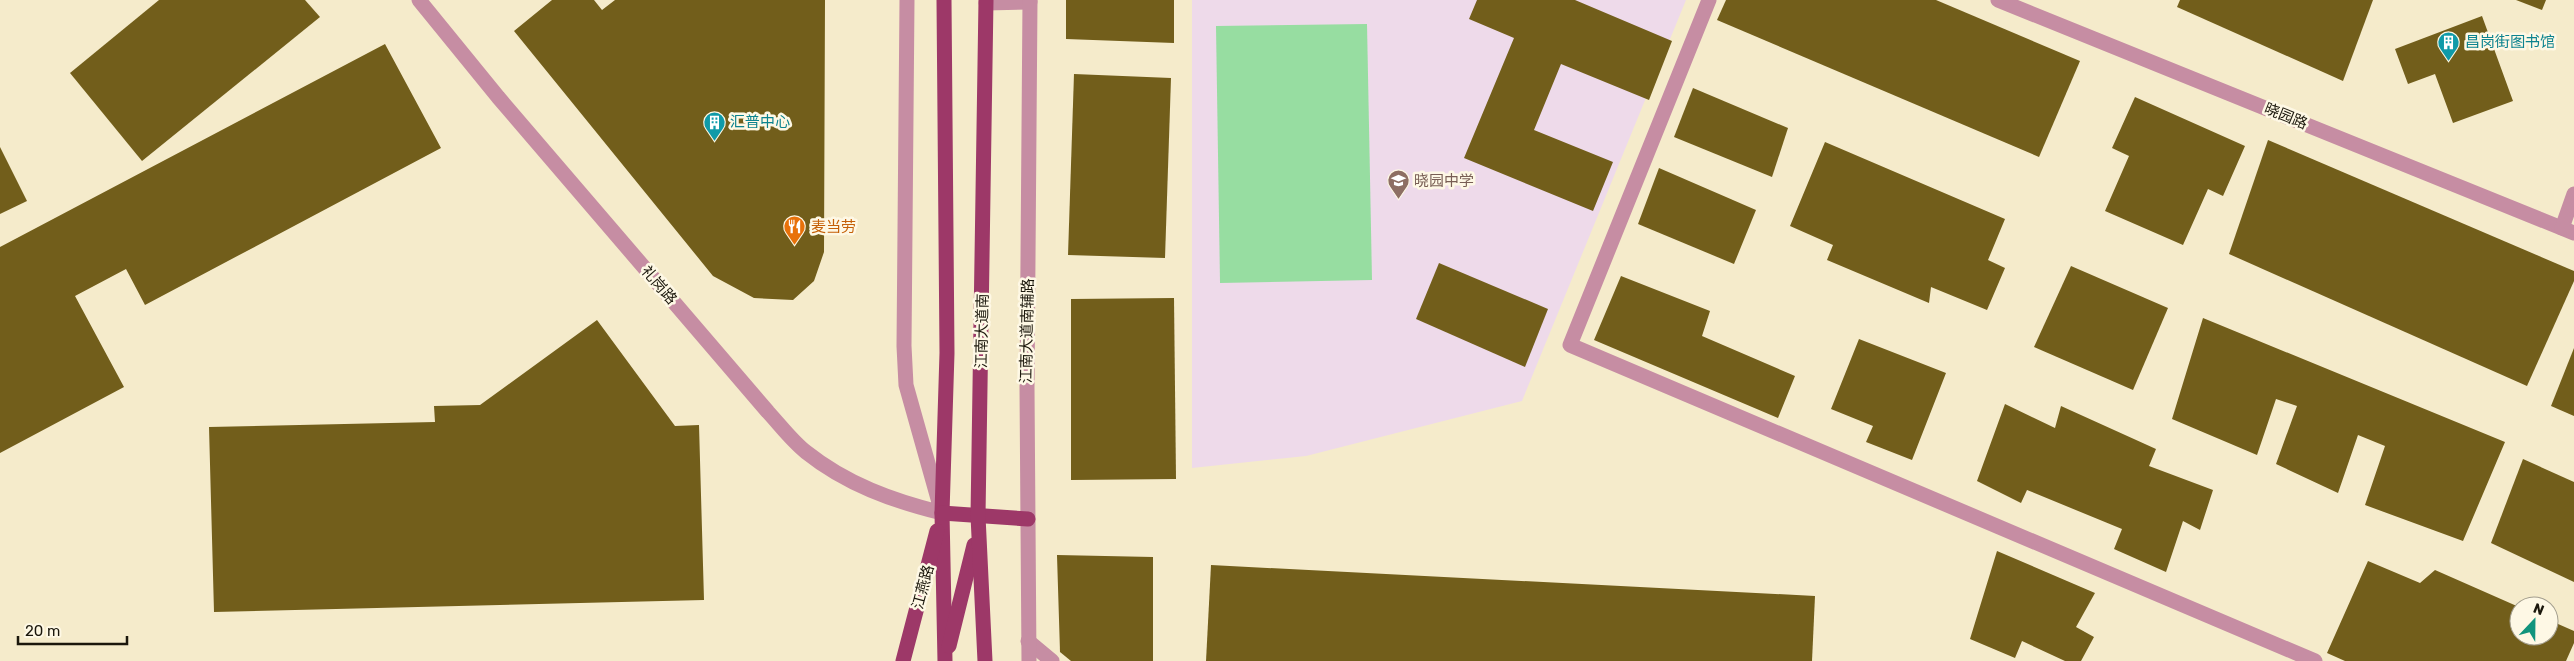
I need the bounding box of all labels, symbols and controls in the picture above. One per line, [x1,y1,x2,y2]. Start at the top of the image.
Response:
building icon: 昌岗街图书馆 [2437,30,2461,61]
place label: 昌岗街图书馆 [2465,33,2555,51]
street label: 晓园路 [2262,99,2310,133]
building icon: 汇普中心 [702,110,726,141]
place label: 汇普中心 [730,113,790,131]
school or university icon: 晓园中学 [1386,169,1410,200]
place label: 晓园中学 [1414,172,1474,190]
restaurant icon: 麦当劳 [783,215,807,246]
place label: 麦当劳 [811,218,856,236]
street label: 礼岗路 [637,262,681,308]
street label: 江南大道南辅路 [1017,278,1037,384]
street label: 江南大道南 [972,293,992,369]
street label: 江燕路 [908,563,938,611]
north arrow [2509,596,2559,646]
text: N [2531,600,2547,619]
scale bar [18,614,126,646]
text: 20 m [25,622,60,640]

